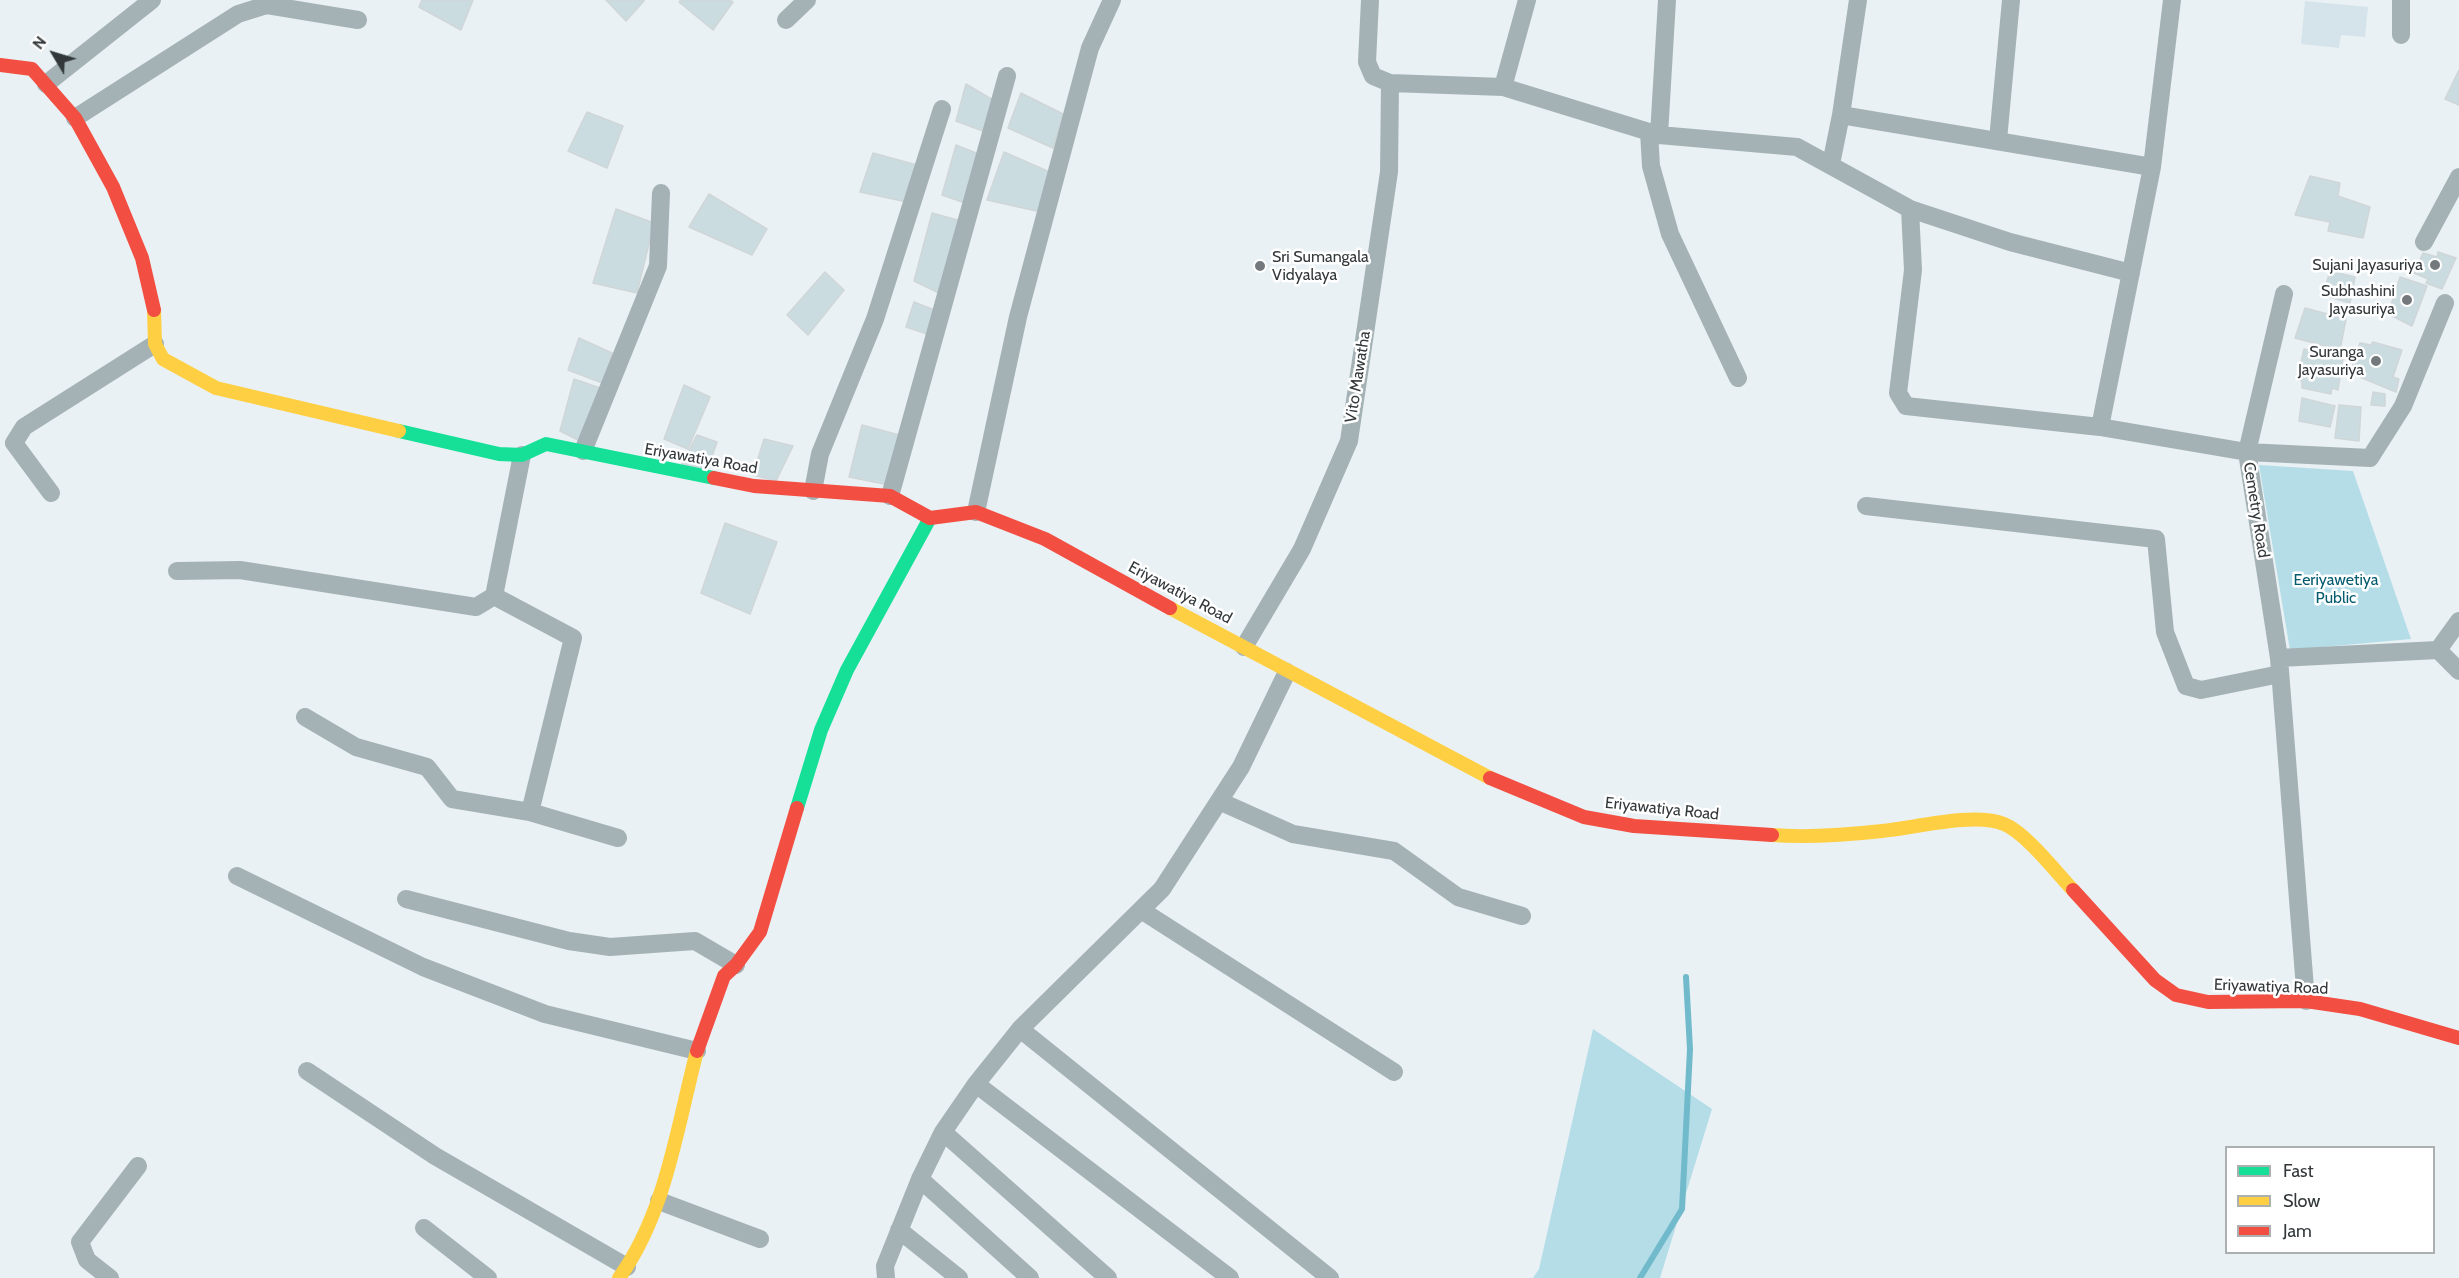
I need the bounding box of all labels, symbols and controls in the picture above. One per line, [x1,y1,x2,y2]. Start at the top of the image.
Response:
north arrow [24,24,84,84]
text: N [28,32,50,53]
place label: Sri Sumangala Vidyalaya [1272,247,1369,285]
place label: Sujani Jayasuriya [2312,255,2423,275]
marker: Sujani Jayasuriya [2428,258,2442,272]
marker: Sri Sumangala Vidyalaya [1253,259,1267,273]
place label: Subhashini Jayasuriya [2321,281,2395,319]
marker: Subhashini Jayasuriya [2400,293,2414,307]
street label: Vito Mawatha [1341,330,1375,424]
place label: Suranga Jayasuriya [2298,342,2364,380]
marker: Suranga Jayasuriya [2369,354,2383,368]
street label: Eriyawatiya Road [643,440,759,478]
street label: Cemetry Road [2239,461,2273,559]
street label: Eriyawatiya Road [1125,558,1235,628]
park label: Eeriyawetiya Public [2294,570,2378,608]
street label: Eriyawatiya Road [1604,793,1720,825]
street label: Eriyawatiya Road [2213,975,2329,999]
legend [2225,1146,2435,1254]
text: Fast [2283,1160,2314,1182]
text: Slow [2283,1190,2320,1212]
text: Jam [2283,1220,2312,1242]

